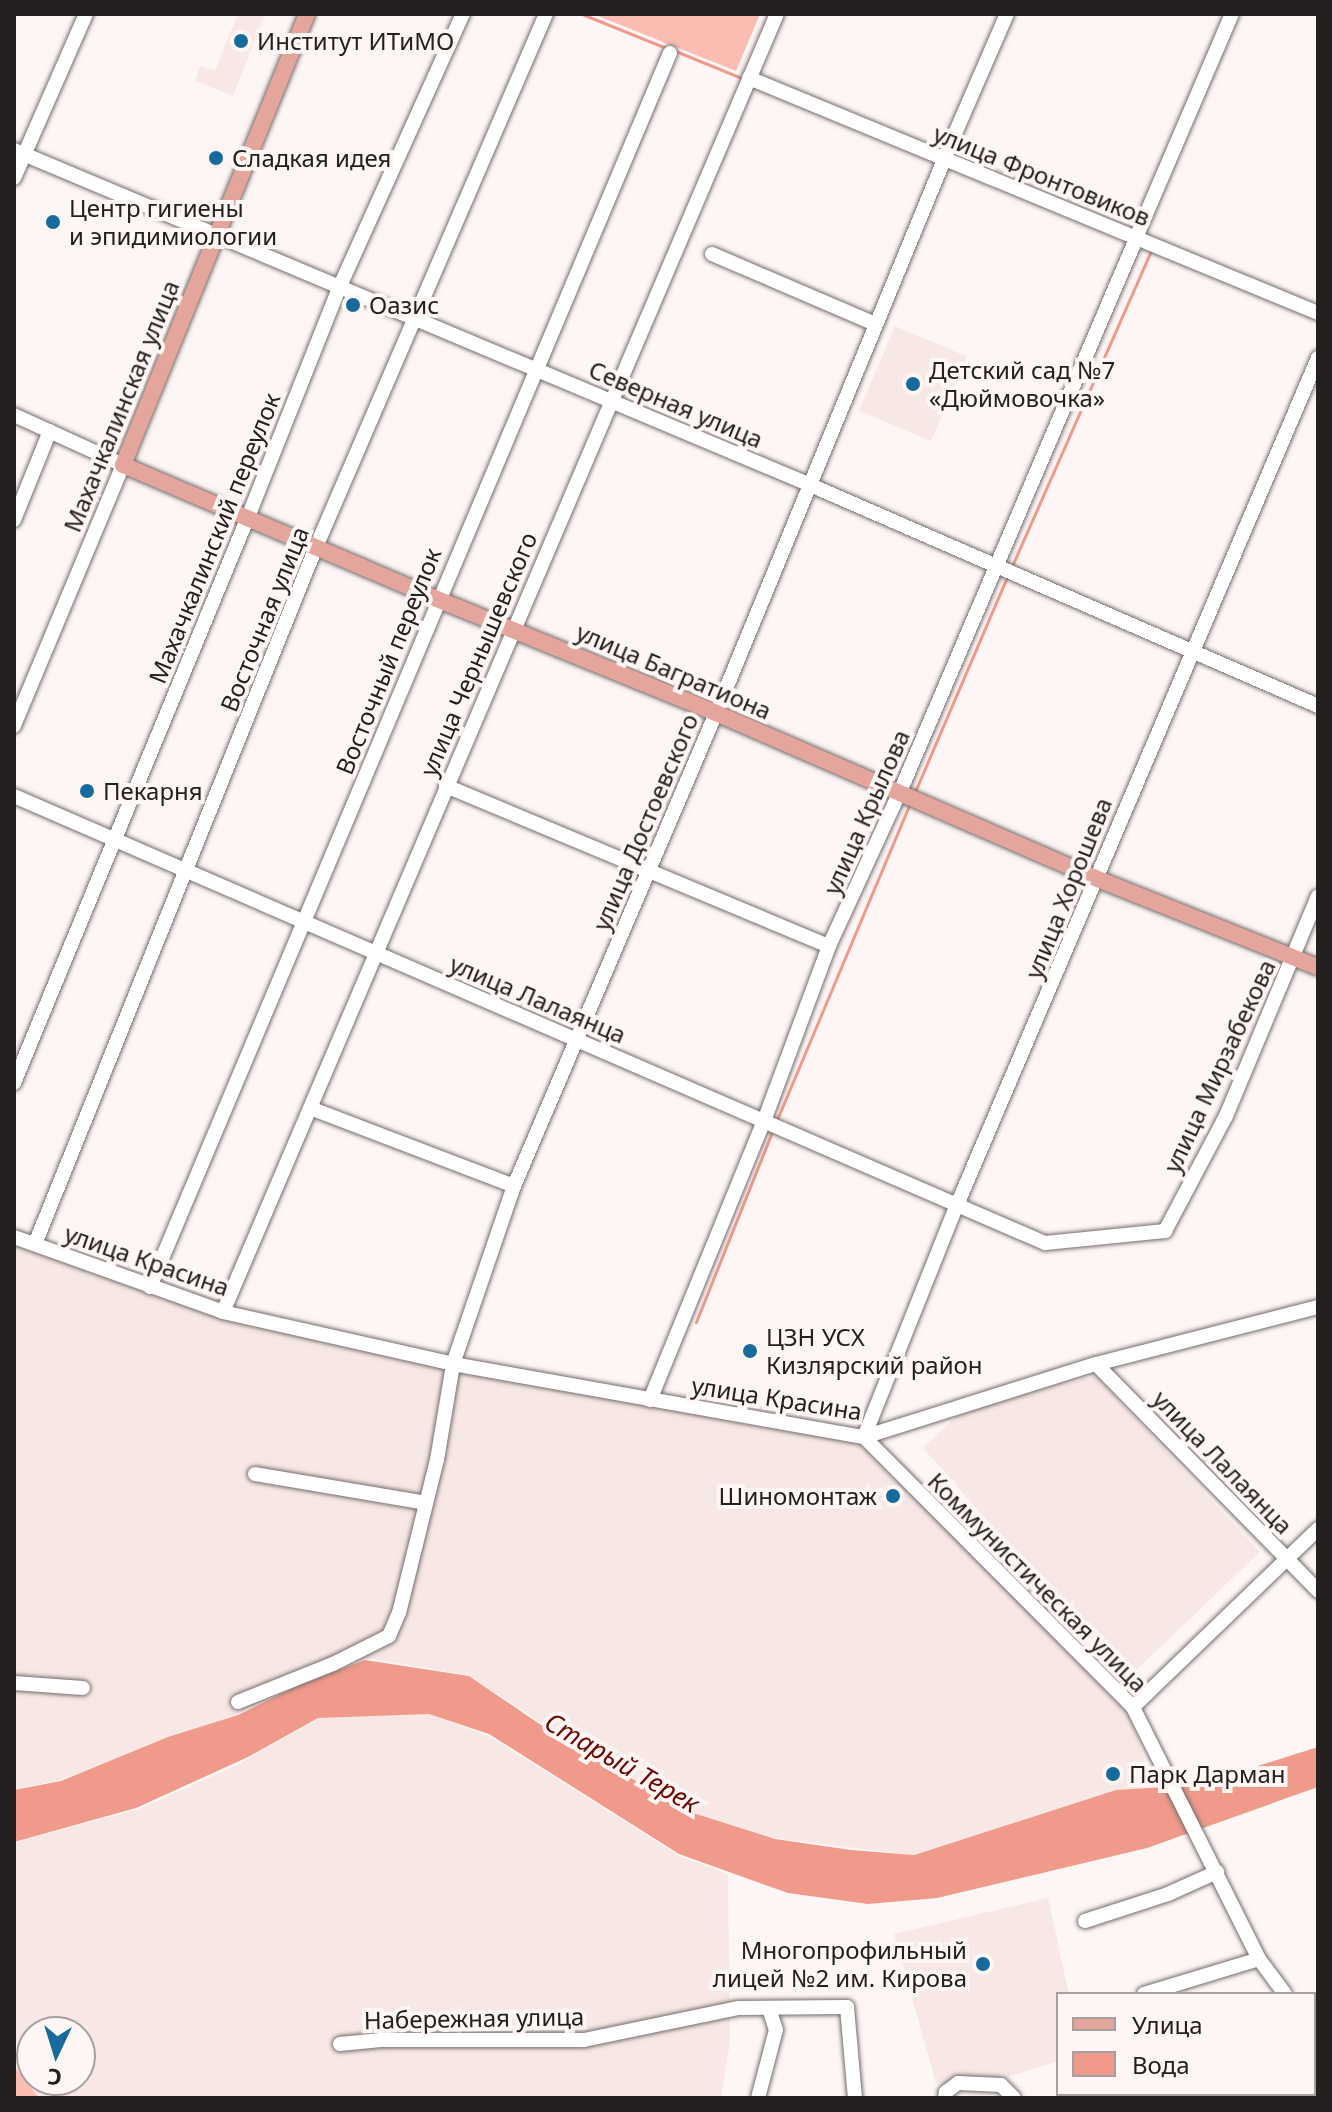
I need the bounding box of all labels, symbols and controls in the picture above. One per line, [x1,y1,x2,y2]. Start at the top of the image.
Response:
place label: Институт ИТиМО [257,27,454,55]
marker: Институт ИТиМО [232,32,250,50]
street label: улица Фронтовиков [929,118,1155,232]
place label: Сладкая идея [232,144,391,172]
marker: Сладкая идея [207,149,225,167]
place label: Центр гигиены и эпидимиологии [69,194,277,250]
marker: Центр гигиены и эпидимиологии [44,213,62,231]
street label: Махачкалинская улица [57,276,185,536]
place label: Оазис [369,291,439,319]
marker: Оазис [344,296,362,314]
street label: Северная улица [585,354,767,454]
place label: Детский сад №7 «Дюймовочка» [929,356,1115,412]
marker: Детский сад №7 «Дюймовочка» [904,375,922,393]
street label: Махачкалинский переулок [142,389,286,687]
street label: Восточная улица [214,522,314,716]
street label: улица Чернышевского [414,528,542,780]
street label: Восточный переулок [329,543,447,779]
street label: улица Багратиона [572,617,776,725]
street label: улица Достоевского [586,709,704,935]
street label: улица Крылова [817,725,915,899]
place label: Пекарня [103,777,203,805]
marker: Пекарня [78,782,96,800]
street label: улица Хорошева [1019,793,1117,983]
street label: улица Лалаянца [446,949,630,1049]
street label: улица Мирзабекова [1157,955,1281,1177]
street label: улица Красина [61,1218,233,1302]
place label: ЦЗН УСХ Кизлярский район [766,1323,983,1379]
marker: ЦЗН УСХ Кизлярский район [741,1342,759,1360]
street label: улица Красина [690,1370,864,1426]
street label: улица Лалаянца [1147,1384,1299,1540]
street label: Коммунистическая улица [922,1466,1154,1698]
place label: Шиномонтаж [719,1482,877,1510]
marker: Шиномонтаж [884,1487,902,1505]
water label: Старый Терек [539,1706,705,1820]
place label: Парк Дарман [1129,1760,1285,1788]
marker: Парк Дарман [1104,1765,1122,1783]
place label: Многопрофильный лицей №2 им. Кирова [713,1936,967,1992]
marker: Многопрофильный лицей №2 им. Кирова [974,1955,992,1973]
legend [1056,1992,1316,2096]
street label: Набережная улица [364,2002,584,2034]
text: Улица [1132,2008,1203,2041]
north arrow [16,2016,96,2096]
text: Вода [1132,2048,1190,2081]
text: С [46,2062,63,2093]

